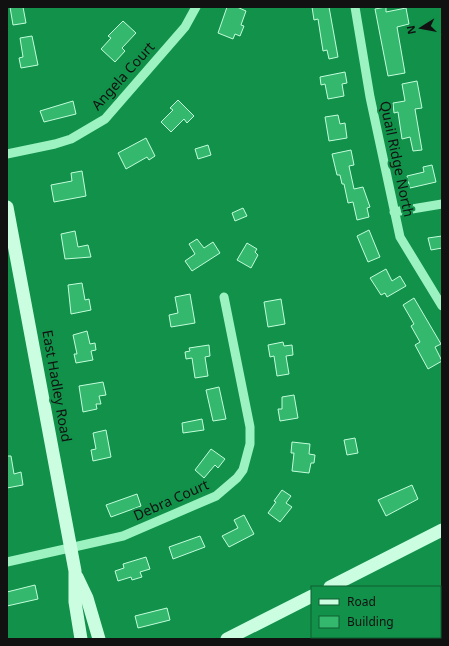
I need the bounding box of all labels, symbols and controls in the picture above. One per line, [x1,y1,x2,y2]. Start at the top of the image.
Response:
north arrow [401,8,441,48]
text: N [402,24,419,36]
street label: Angela Court [87,37,158,114]
street label: Quail Ridge North [376,99,419,219]
street label: East Hadley Road [38,328,77,443]
street label: Debra Court [130,474,211,525]
legend [311,586,441,638]
text: Road [347,593,376,610]
text: Building [347,613,394,630]

